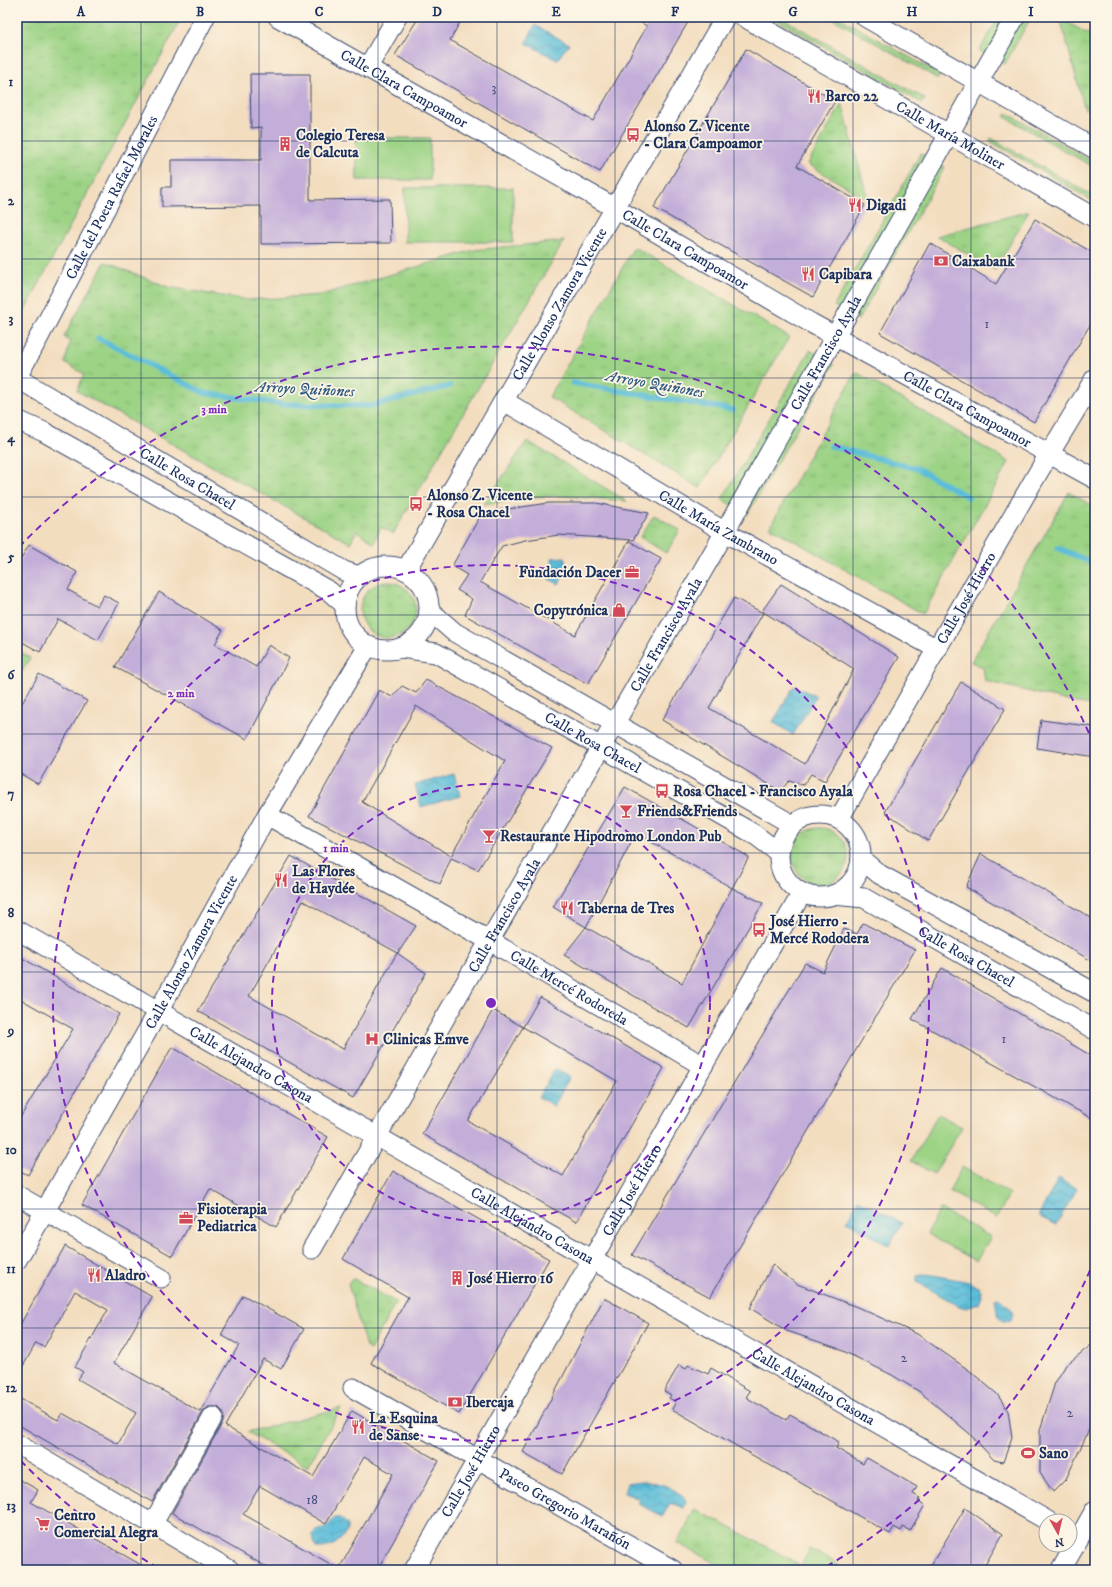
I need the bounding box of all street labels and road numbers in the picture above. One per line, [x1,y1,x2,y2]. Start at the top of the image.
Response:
street label: Calle Clara Campoamor [337,45,472,132]
street label: Calle María Moliner [893,97,1009,174]
street label: Calle del Poeta Rafael Morales [61,112,162,283]
street label: Calle Clara Campoamor [619,205,753,294]
street label: Calle Alonso Zamora Vicente [508,224,611,384]
street label: Calle Francisco Ayala [786,291,866,414]
street label: Calle Clara Campoamor [900,366,1035,452]
street label: Calle Rosa Chacel [136,443,239,515]
street label: Calle María Zambrano [655,485,782,569]
street label: Calle José Hierro [932,548,1000,647]
street label: Calle Francisco Ayala [625,573,707,695]
street label: Calle Rosa Chacel [541,707,645,778]
street label: Calle Francisco Ayala [464,854,545,976]
street label: Calle Alonso Zamora Vicente [141,871,242,1033]
street label: Calle Rosa Chacel [915,921,1018,992]
street label: Calle Mercé Rodoreda [507,945,632,1030]
street label: Calle Alejandro Casona [186,1021,317,1107]
street label: Calle José Hierro [598,1140,666,1240]
street label: Calle Alejandro Casona [467,1183,598,1269]
street label: Calle Alejandro Casona [748,1344,879,1430]
street label: Calle José Hierro [437,1422,505,1521]
street label: Paseo Gregorio Marañón [496,1464,635,1554]

